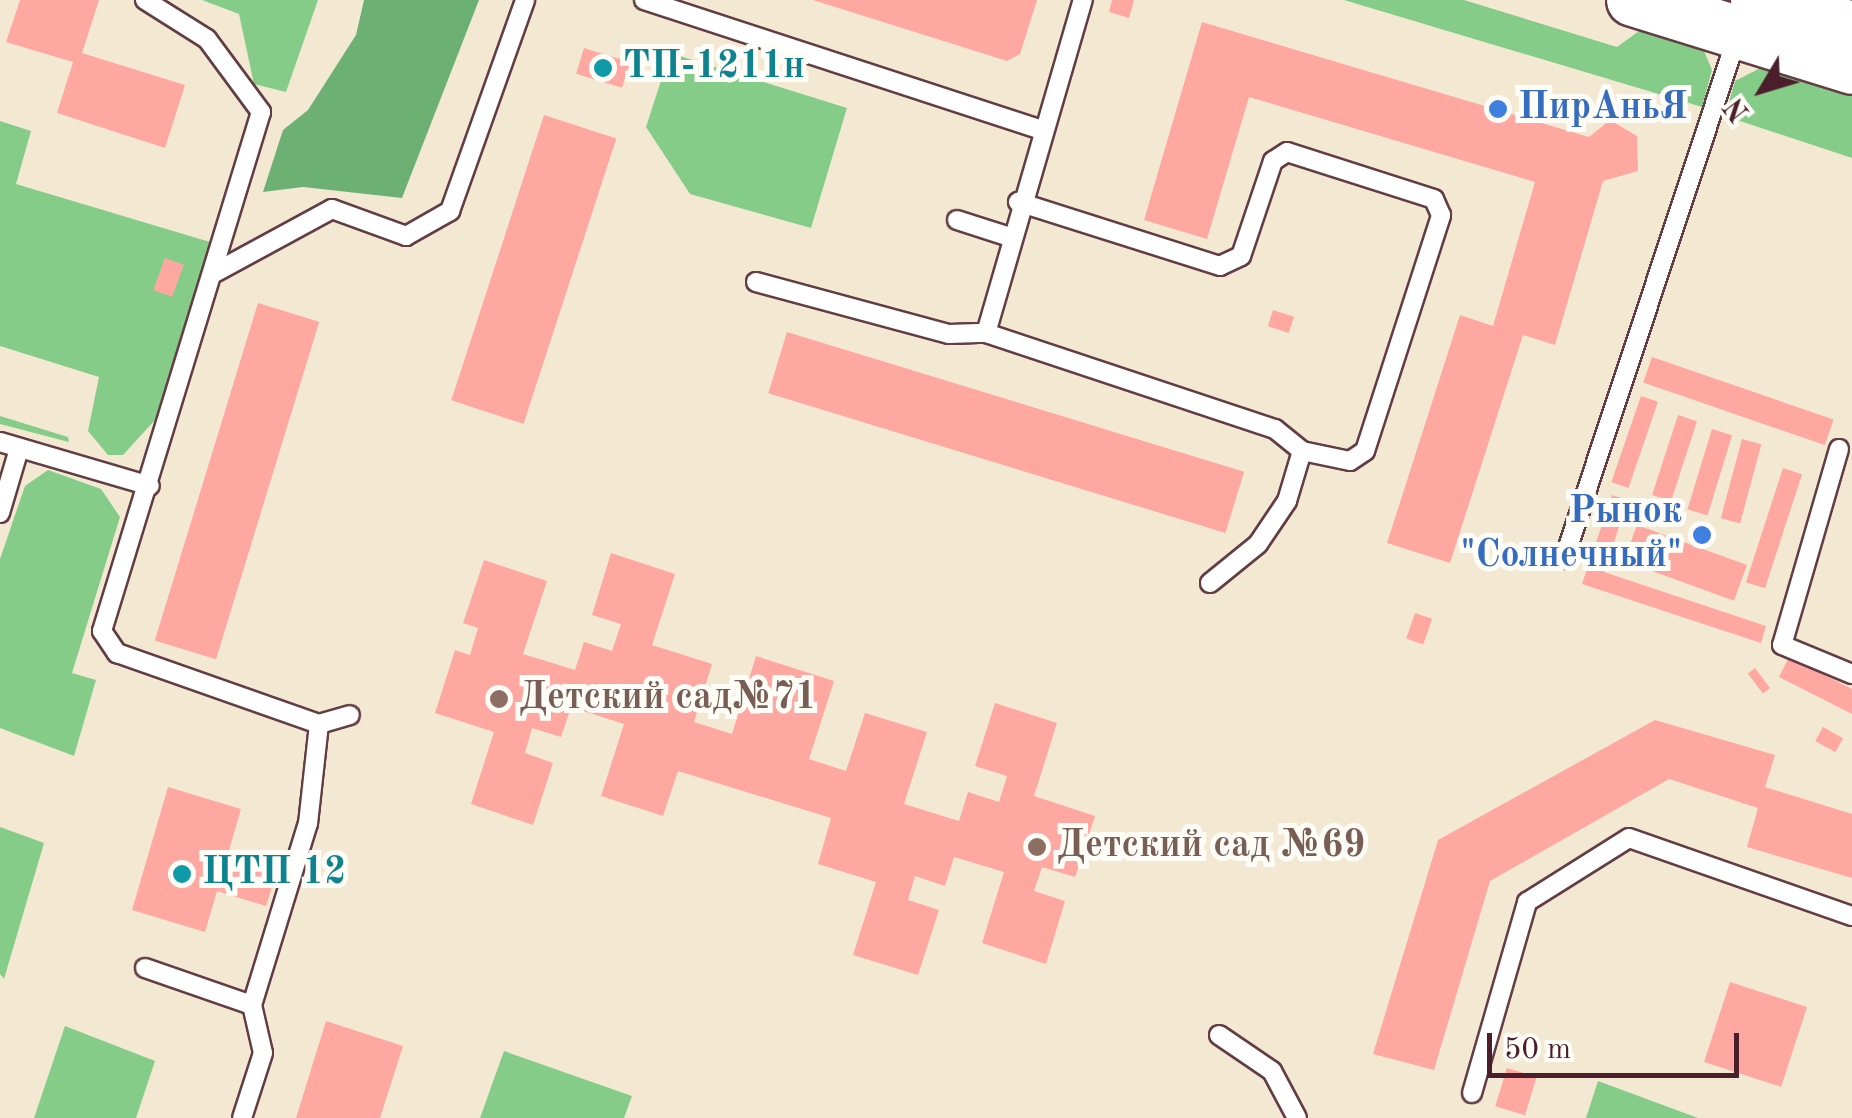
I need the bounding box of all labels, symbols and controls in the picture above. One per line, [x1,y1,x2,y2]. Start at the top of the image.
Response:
north arrow [1712,40,1812,140]
place label: ТП-1211н [623,45,805,91]
marker: ТП-1211н [592,57,614,79]
place label: ПирАньЯ [1518,86,1688,132]
text: N [1721,91,1756,126]
marker: ПирАньЯ [1487,98,1509,120]
place label: Рынок "Солнечный" [1461,490,1682,580]
marker: Рынок "Солнечный" [1691,524,1713,546]
place label: Детский сад№71 [519,676,817,722]
marker: Детский сад№71 [488,688,510,710]
place label: Детский сад №69 [1057,824,1365,870]
marker: Детский сад №69 [1026,836,1048,858]
place label: ЦТП 12 [202,851,346,897]
marker: ЦТП 12 [171,863,193,885]
scale bar [1492,1013,1744,1075]
text: 50 m [1504,1035,1571,1065]

